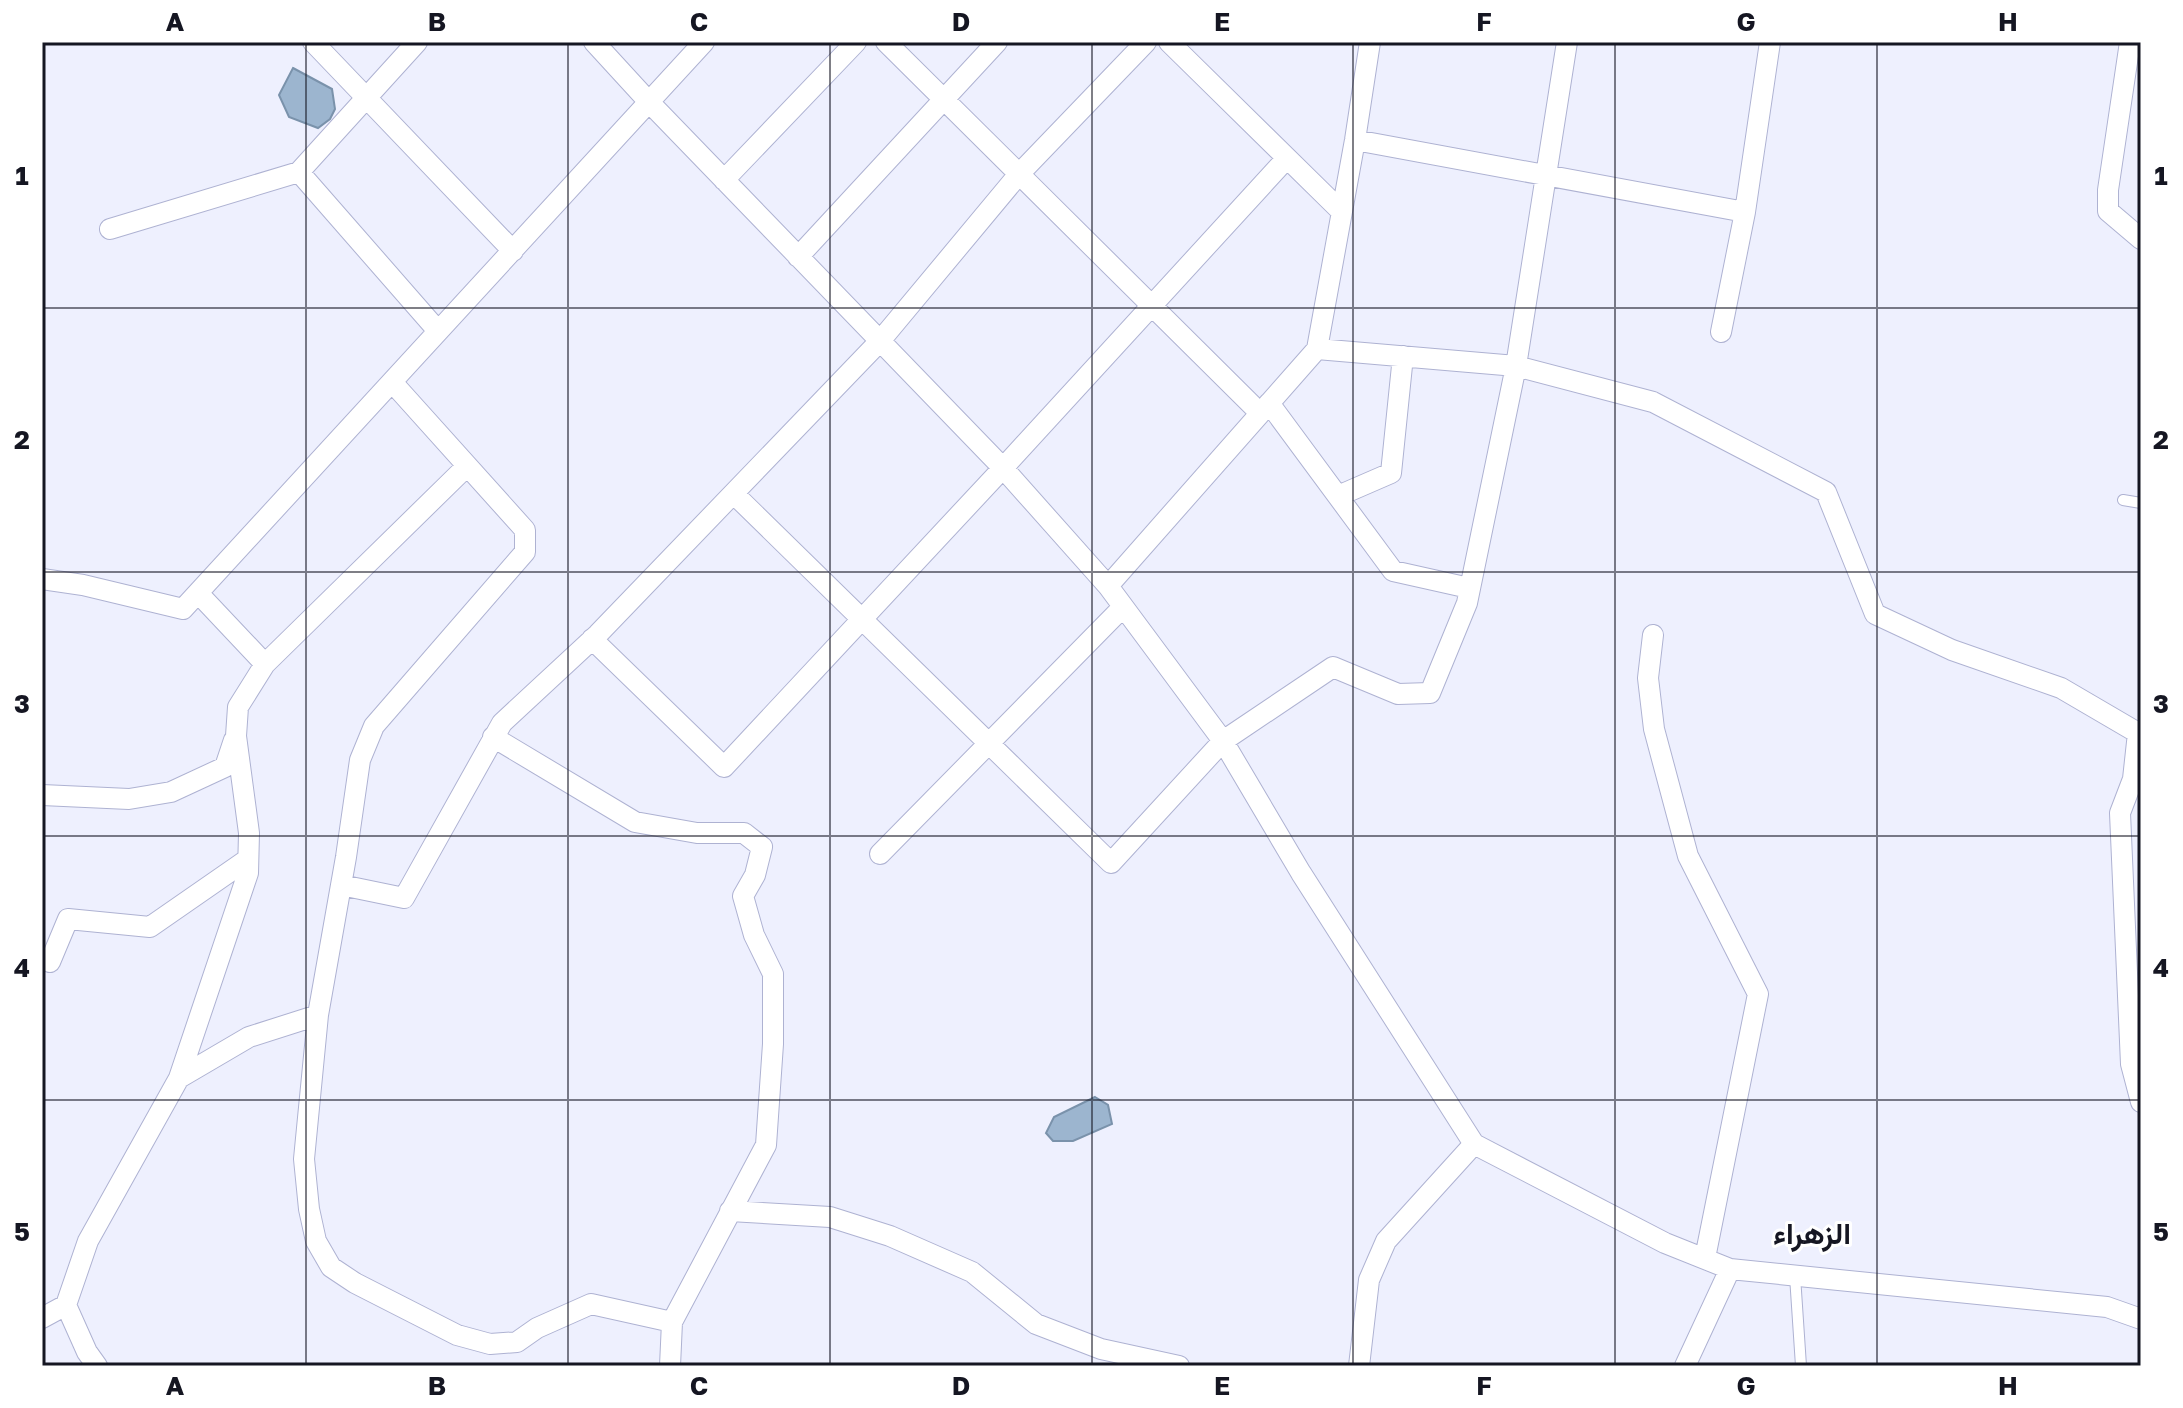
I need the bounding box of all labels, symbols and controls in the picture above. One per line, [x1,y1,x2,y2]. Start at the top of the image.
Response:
text: A [166,6,185,37]
text: B [428,6,446,37]
text: C [690,6,708,37]
text: D [952,6,970,37]
text: E [1214,6,1230,37]
text: F [1476,6,1492,37]
text: G [1736,6,1756,37]
text: H [1998,6,2018,37]
text: 1 [15,160,29,191]
text: 1 [2154,160,2168,191]
text: 2 [14,424,30,455]
text: 2 [2153,424,2169,455]
text: 3 [14,688,30,719]
text: 3 [2153,688,2169,719]
text: 4 [14,952,30,983]
text: 4 [2153,952,2169,983]
district label: الزهراء [1773,1215,1851,1252]
text: 5 [14,1216,30,1247]
text: 5 [2153,1216,2169,1247]
text: A [166,1370,185,1401]
text: B [428,1370,446,1401]
text: C [690,1370,708,1401]
text: D [952,1370,970,1401]
text: E [1214,1370,1230,1401]
text: F [1476,1370,1492,1401]
text: G [1736,1370,1756,1401]
text: H [1998,1370,2018,1401]

